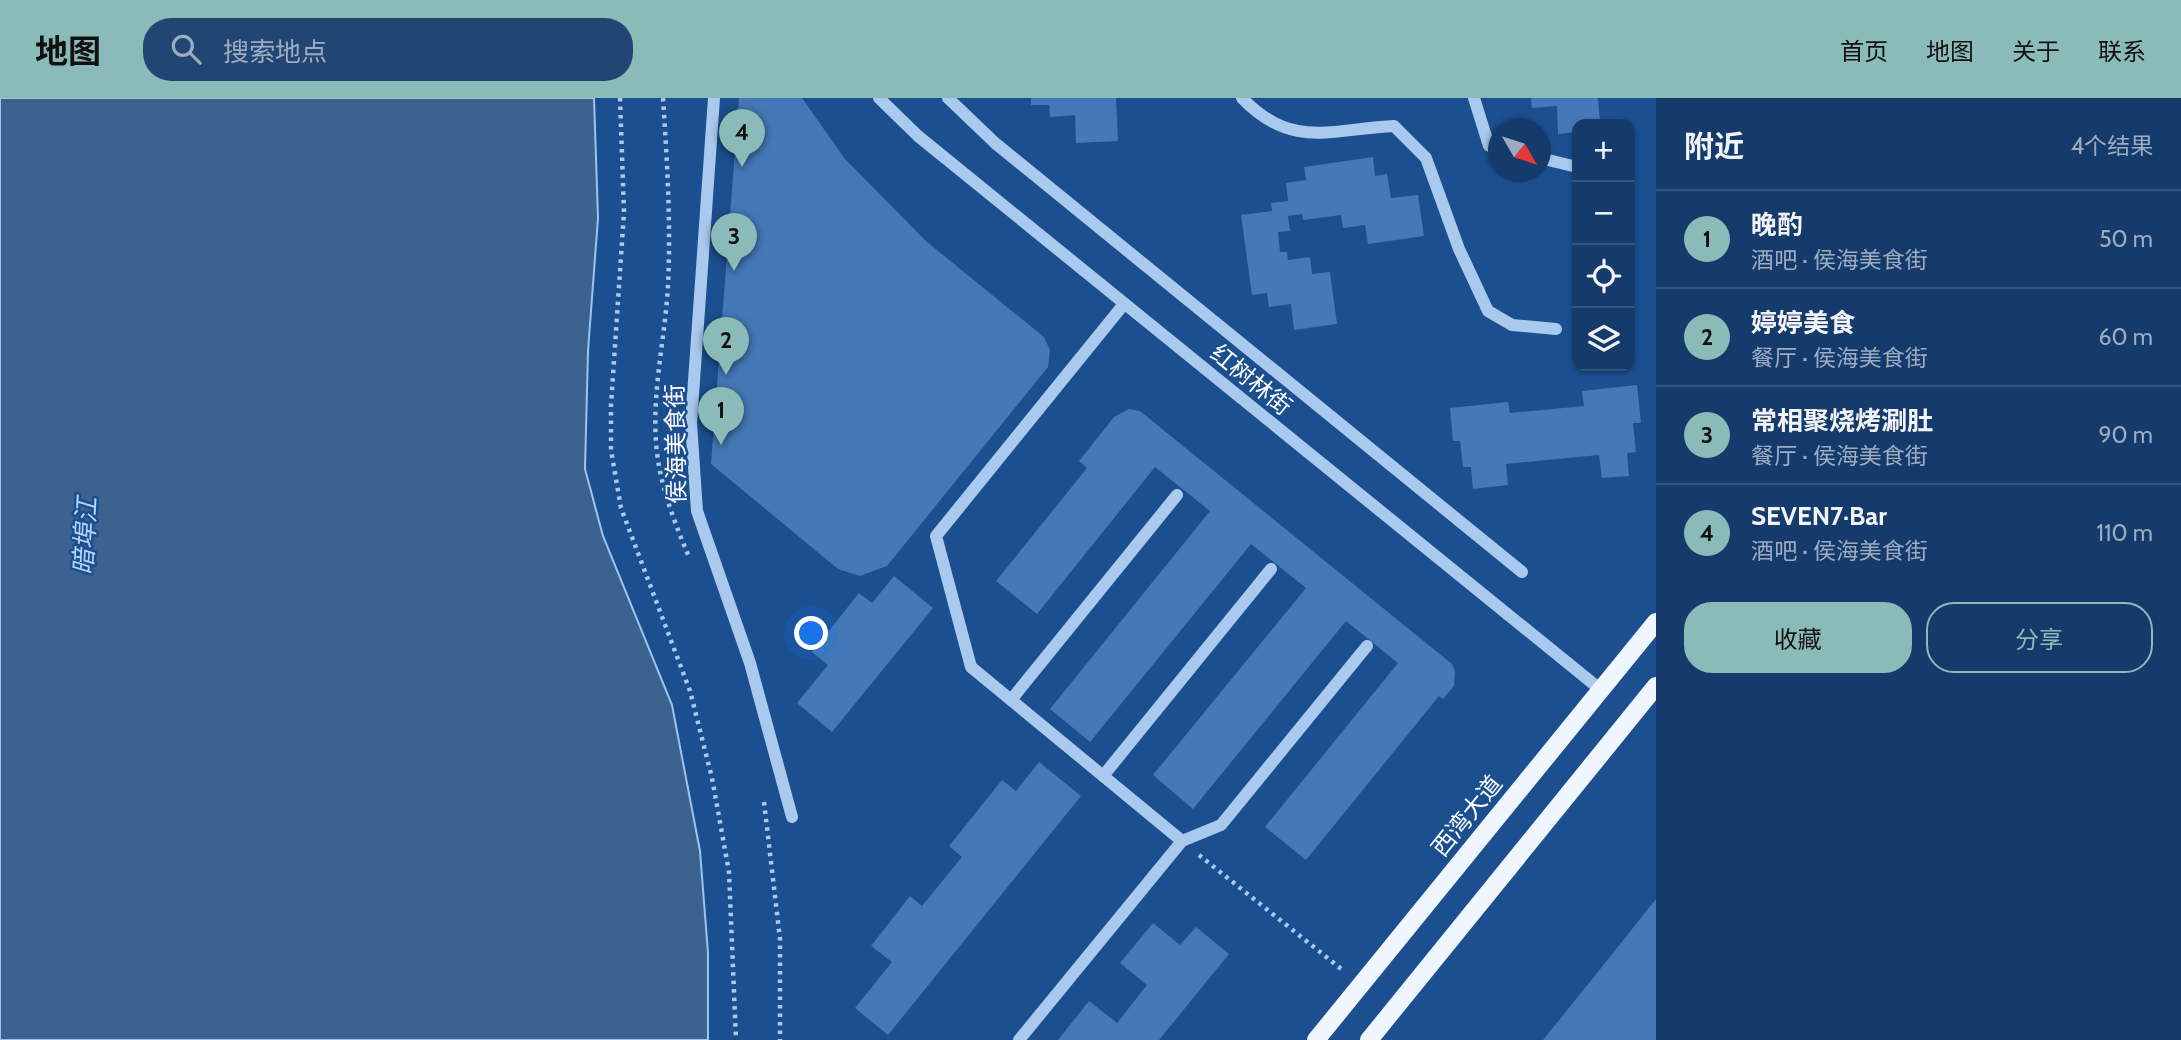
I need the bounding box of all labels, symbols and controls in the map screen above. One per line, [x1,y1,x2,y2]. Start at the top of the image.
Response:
search box [143,18,633,81]
icon: search [167,30,205,68]
text: 地图 [35,31,101,71]
text: 搜索地点 [223,36,327,68]
text: 首页 [1840,37,1888,66]
text: 地图 [1926,37,1974,66]
text: 关于 [2012,37,2060,66]
text: 联系 [2098,37,2146,66]
pin: 4 [719,109,765,167]
north arrow [1488,119,1551,182]
map controls [1572,119,1635,371]
button: + [1572,119,1635,182]
text: 附近 [1684,128,1744,165]
text: 4个结果 [2071,132,2153,160]
button: − [1572,182,1635,245]
text: 晚酌 [1751,209,1803,241]
pin: 3 [711,213,757,271]
text: 1 [1703,225,1711,253]
text: 50 m [2099,225,2153,253]
button: locate [1572,245,1635,308]
text: 酒吧 · 侯海美食街 [1751,246,1928,274]
text: 婷婷美食 [1751,307,1855,339]
button: layers [1572,308,1635,371]
pin: 2 [703,317,749,375]
text: 2 [1701,323,1713,351]
text: 60 m [2099,323,2153,351]
street label: 红树林街 [1205,338,1298,421]
text: 餐厅 · 侯海美食街 [1751,344,1928,372]
street label: 侯海美食街 [660,384,691,504]
pin: 1 [698,387,744,445]
text: 常相聚烧烤涮肚 [1751,405,1933,437]
text: 3 [1701,421,1713,449]
text: 90 m [2099,421,2153,449]
text: 餐厅 · 侯海美食街 [1751,442,1928,470]
water label: 暗埠江 [67,493,103,576]
text: SEVEN7·Bar [1751,500,1887,532]
text: 4 [1700,519,1714,547]
text: 110 m [2097,519,2153,547]
text: 酒吧 · 侯海美食街 [1751,537,1928,565]
button: 收藏 [1684,602,1912,673]
button: 分享 [1926,602,2153,673]
your location [794,616,828,650]
street label: 西湾大道 [1425,769,1508,862]

